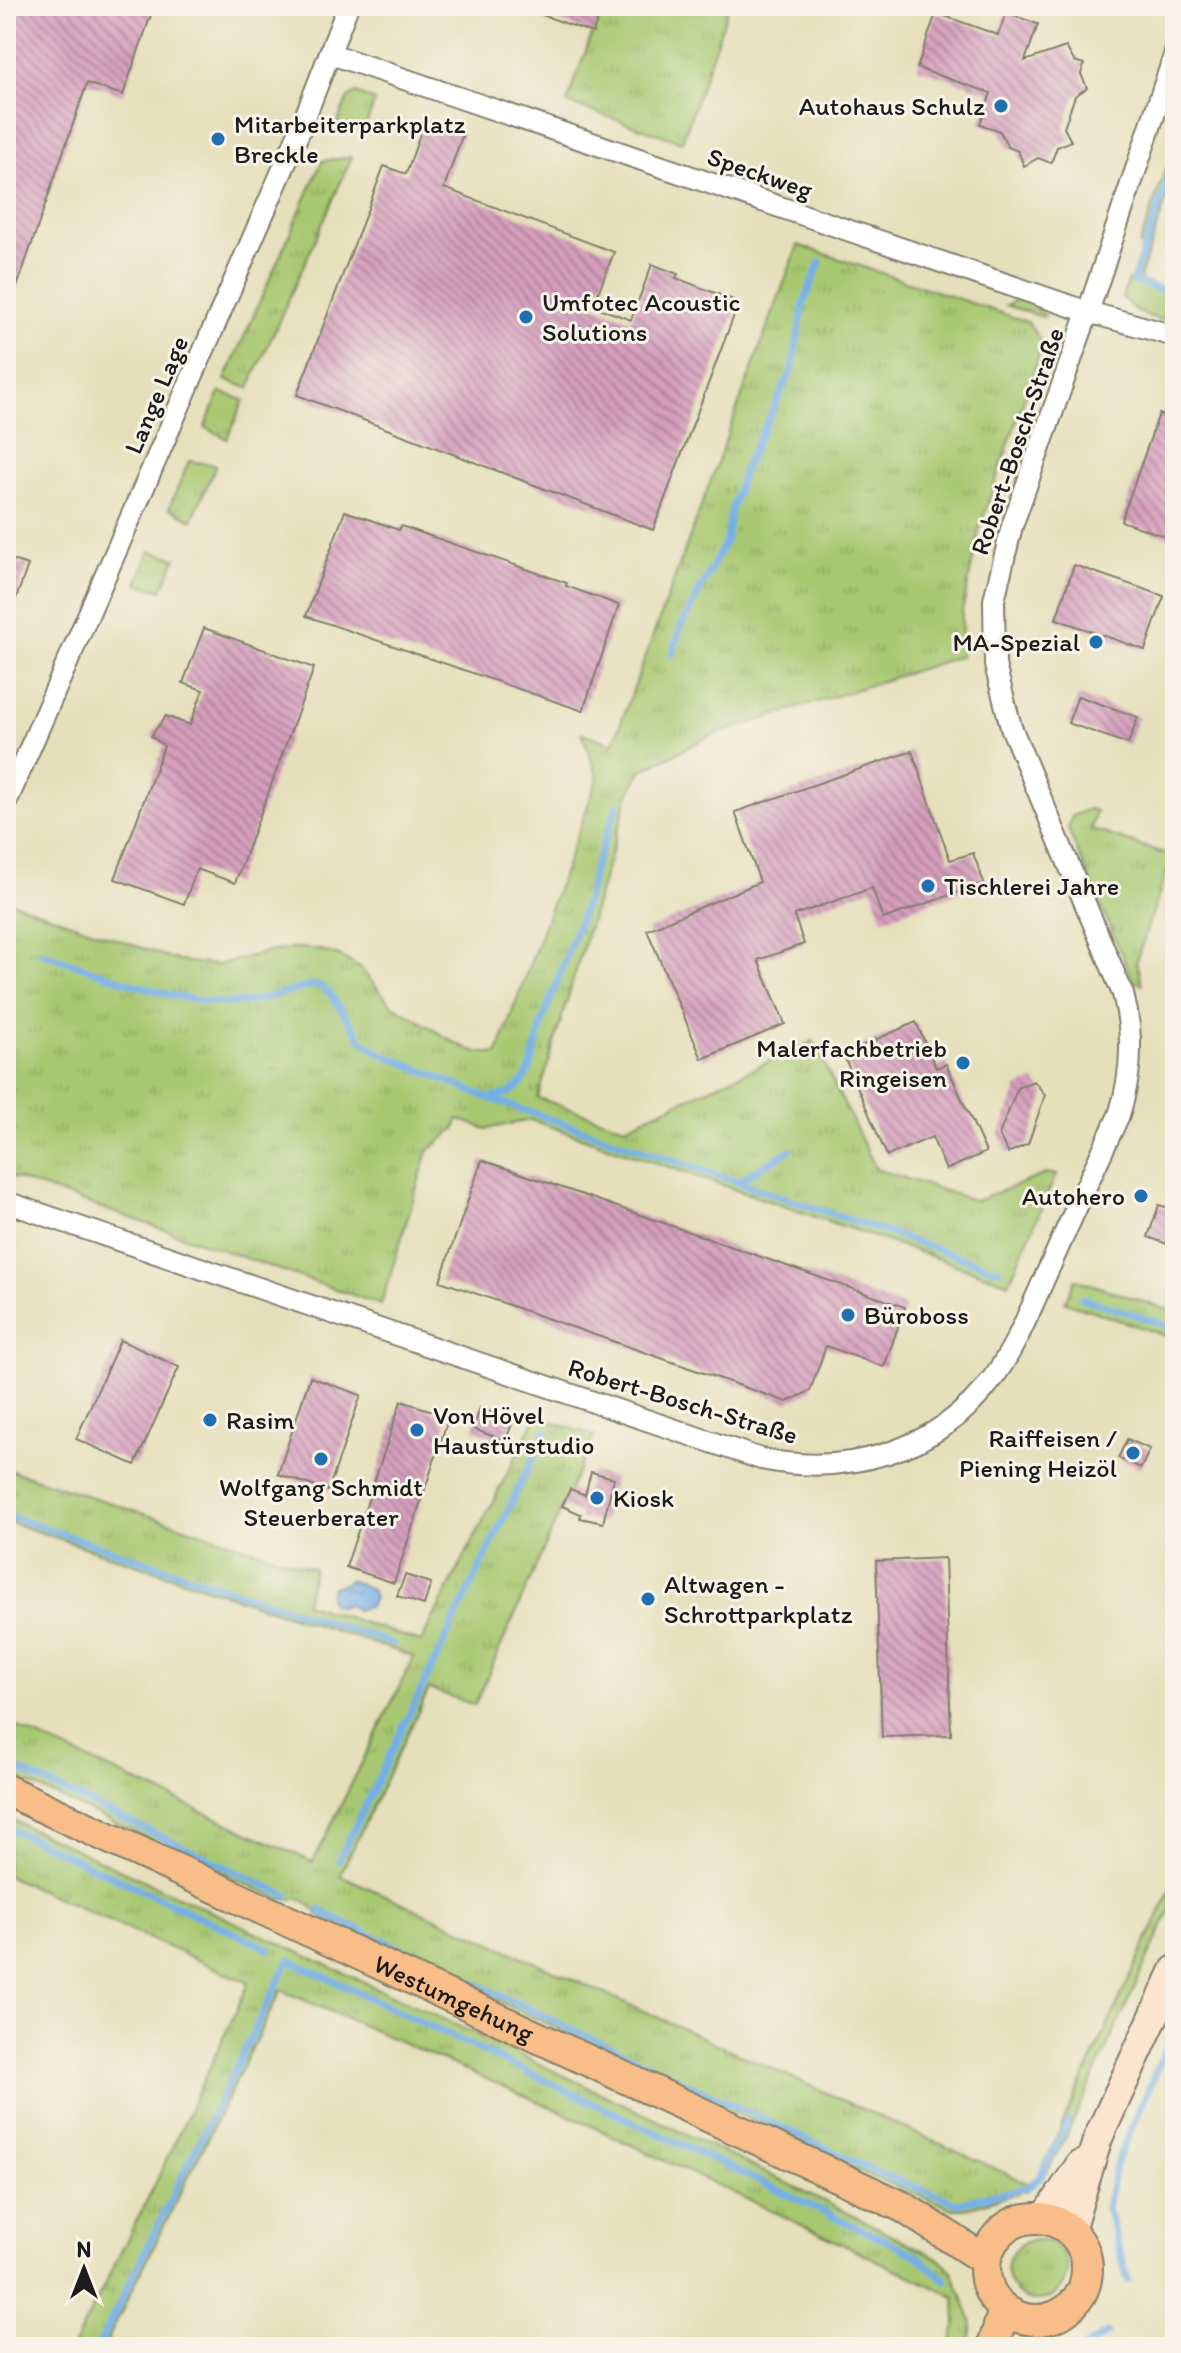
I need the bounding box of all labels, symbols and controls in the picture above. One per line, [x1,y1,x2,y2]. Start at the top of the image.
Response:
place label: Autohaus Schulz [799,90,985,122]
marker: Autohaus Schulz [992,97,1010,115]
place label: Mitarbeiterparkplatz Breckle [234,108,465,170]
marker: Mitarbeiterparkplatz Breckle [209,130,227,148]
street label: Speckweg [703,140,818,206]
place label: Umfotec Acoustic Solutions [542,286,741,348]
marker: Umfotec Acoustic Solutions [517,308,535,326]
street label: Robert-Bosch-Straße [963,323,1071,559]
street label: Lange Lage [117,331,195,459]
place label: MA-Spezial [952,626,1080,658]
marker: MA-Spezial [1087,633,1105,651]
place label: Tischlerei Jahre [944,870,1119,902]
marker: Tischlerei Jahre [919,877,937,895]
place label: Malerfachbetrieb Ringeisen [756,1032,947,1094]
marker: Malerfachbetrieb Ringeisen [954,1054,972,1072]
place label: Autohero [1022,1180,1125,1212]
marker: Autohero [1132,1187,1150,1205]
place label: Büroboss [864,1299,969,1331]
marker: Büroboss [839,1306,857,1324]
street label: Robert-Bosch-Straße [564,1351,802,1451]
place label: Von Hövel Haustürstudio [433,1399,594,1461]
place label: Rasim [226,1404,294,1436]
marker: Rasim [201,1411,219,1429]
marker: Von Hövel Haustürstudio [408,1421,426,1439]
place label: Raiffeisen / Piening Heizöl [959,1422,1117,1484]
marker: Raiffeisen / Piening Heizöl [1124,1444,1142,1462]
marker: Wolfgang Schmidt Steuerberater [312,1450,330,1468]
place label: Wolfgang Schmidt Steuerberater [219,1471,423,1533]
place label: Kiosk [613,1482,674,1514]
marker: Kiosk [588,1489,606,1507]
place label: Altwagen - Schrottparkplatz [664,1568,852,1630]
marker: Altwagen - Schrottparkplatz [639,1590,657,1608]
street label: Westumgehung [369,1947,540,2049]
north arrow [44,2229,124,2309]
text: N [77,2236,91,2263]

